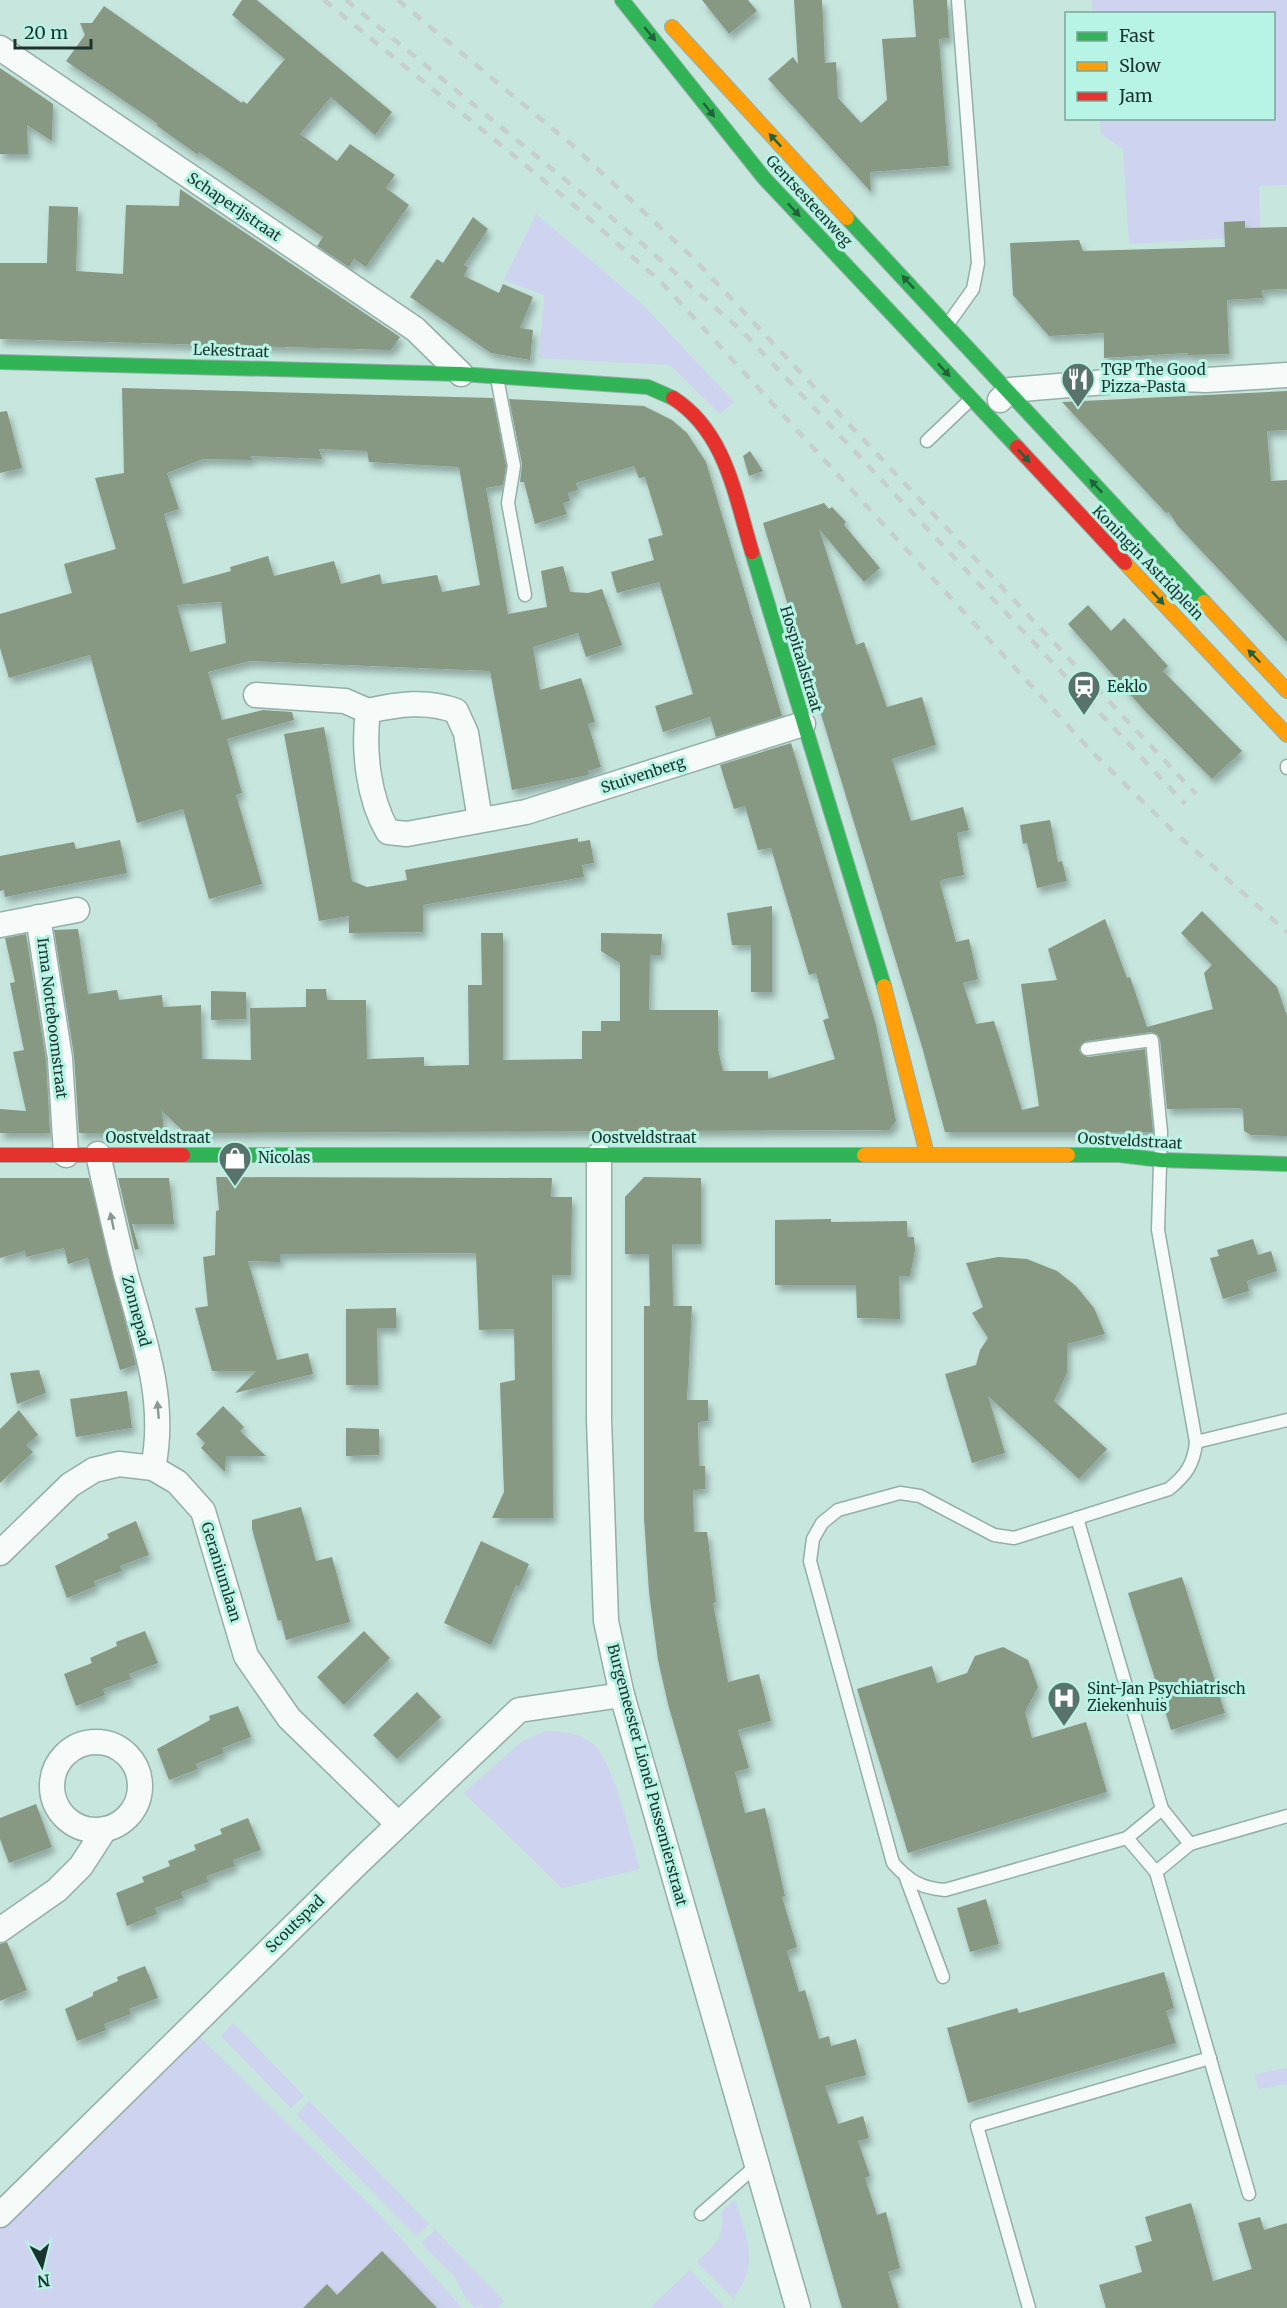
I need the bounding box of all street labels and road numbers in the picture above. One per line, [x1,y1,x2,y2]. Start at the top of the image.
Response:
street label: Gentsesteenweg [762,151,857,250]
street label: Schaperijstraat [184,168,285,245]
street label: Lekestraat [193,340,270,361]
street label: Koningin Astridplein [1089,501,1208,624]
street label: Hospitaalstraat [776,603,827,715]
street label: Stuivenberg [598,752,687,797]
street label: Irma Notteboomstraat [33,936,72,1100]
street label: Oostveldstraat [105,1128,211,1147]
street label: Oostveldstraat [591,1128,697,1147]
street label: Oostveldstraat [1077,1128,1183,1153]
street label: Zonnepad [118,1273,155,1348]
street label: Geraniumlaan [197,1520,246,1624]
street label: Burgemeester Lionel Pussemierstraat [603,1642,692,1908]
street label: Scoutspad [261,1891,328,1956]

